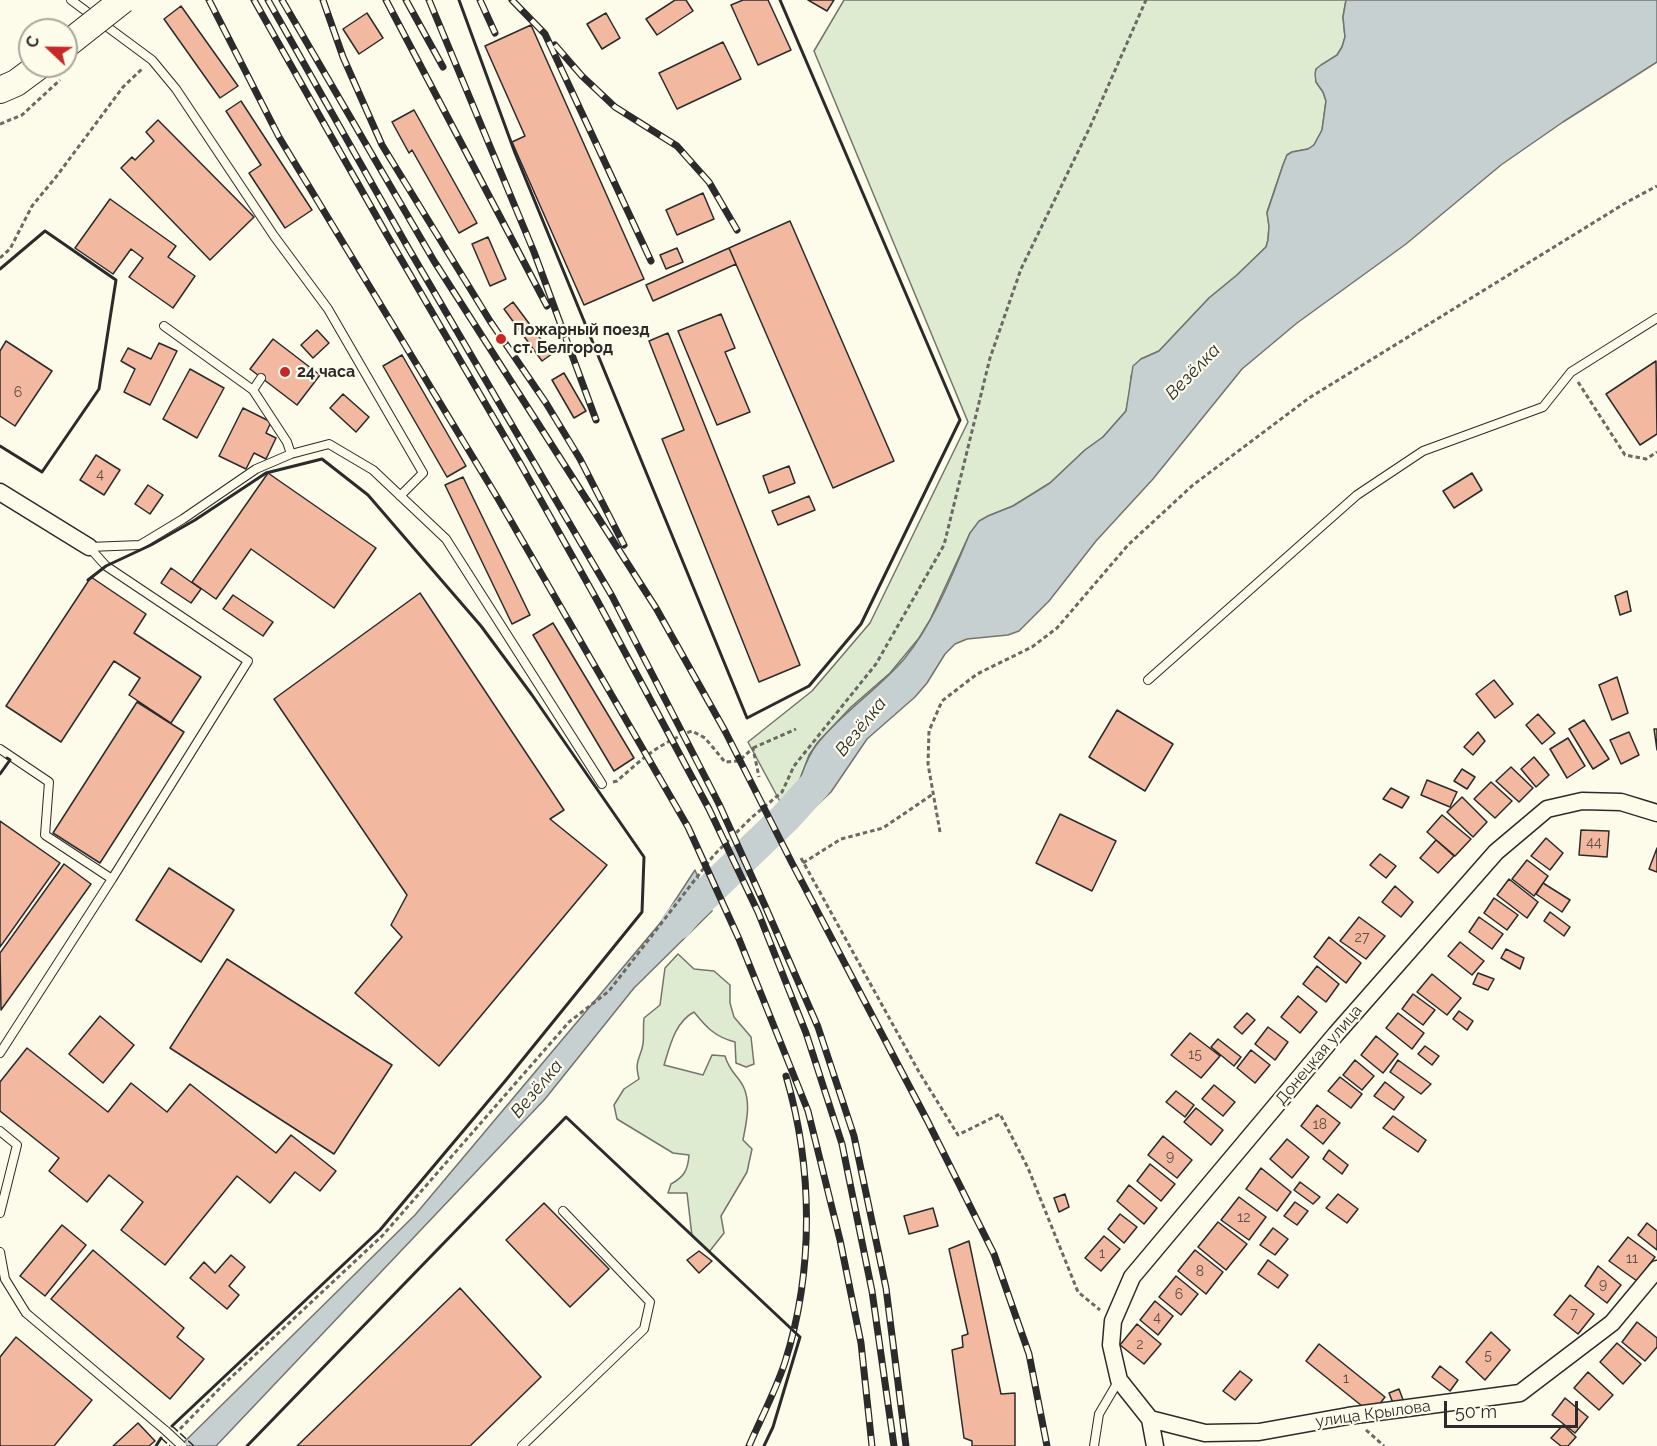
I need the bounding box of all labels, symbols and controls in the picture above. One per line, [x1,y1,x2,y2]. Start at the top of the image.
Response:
north arrow [18,18,78,78]
text: С [22,33,44,50]
place label: Пожарный поезд ст. Белгород [513,320,650,358]
marker: Пожарный поезд ст. Белгород [494,332,508,346]
water label: Везёлка [1161,340,1225,404]
place label: 24 часа [297,362,355,382]
marker: 24 часа [278,365,292,379]
house number: 6 [14,385,22,401]
house number: 4 [96,467,104,483]
water label: Везёлка [831,693,891,761]
house number: 44 [1586,835,1602,851]
house number: 27 [1355,930,1369,946]
street label: Донецкая улица [1272,1001,1366,1109]
house number: 15 [1188,1047,1202,1063]
water label: Везёлка [506,1056,568,1122]
house number: 18 [1313,1117,1327,1133]
house number: 9 [1166,1149,1174,1165]
house number: 12 [1237,1210,1251,1226]
house number: 1 [1099,1246,1105,1262]
house number: 11 [1626,1251,1638,1267]
house number: 8 [1196,1264,1204,1280]
house number: 9 [1599,1277,1607,1293]
house number: 6 [1175,1287,1183,1303]
house number: 7 [1570,1306,1578,1322]
house number: 4 [1153,1310,1161,1326]
house number: 2 [1136,1337,1144,1353]
house number: 5 [1484,1348,1492,1364]
house number: 1 [1343,1371,1349,1387]
scale bar [1447,1389,1580,1427]
street label: улица Крылова [1314,1396,1432,1432]
text: 50 m [1455,1401,1497,1422]

